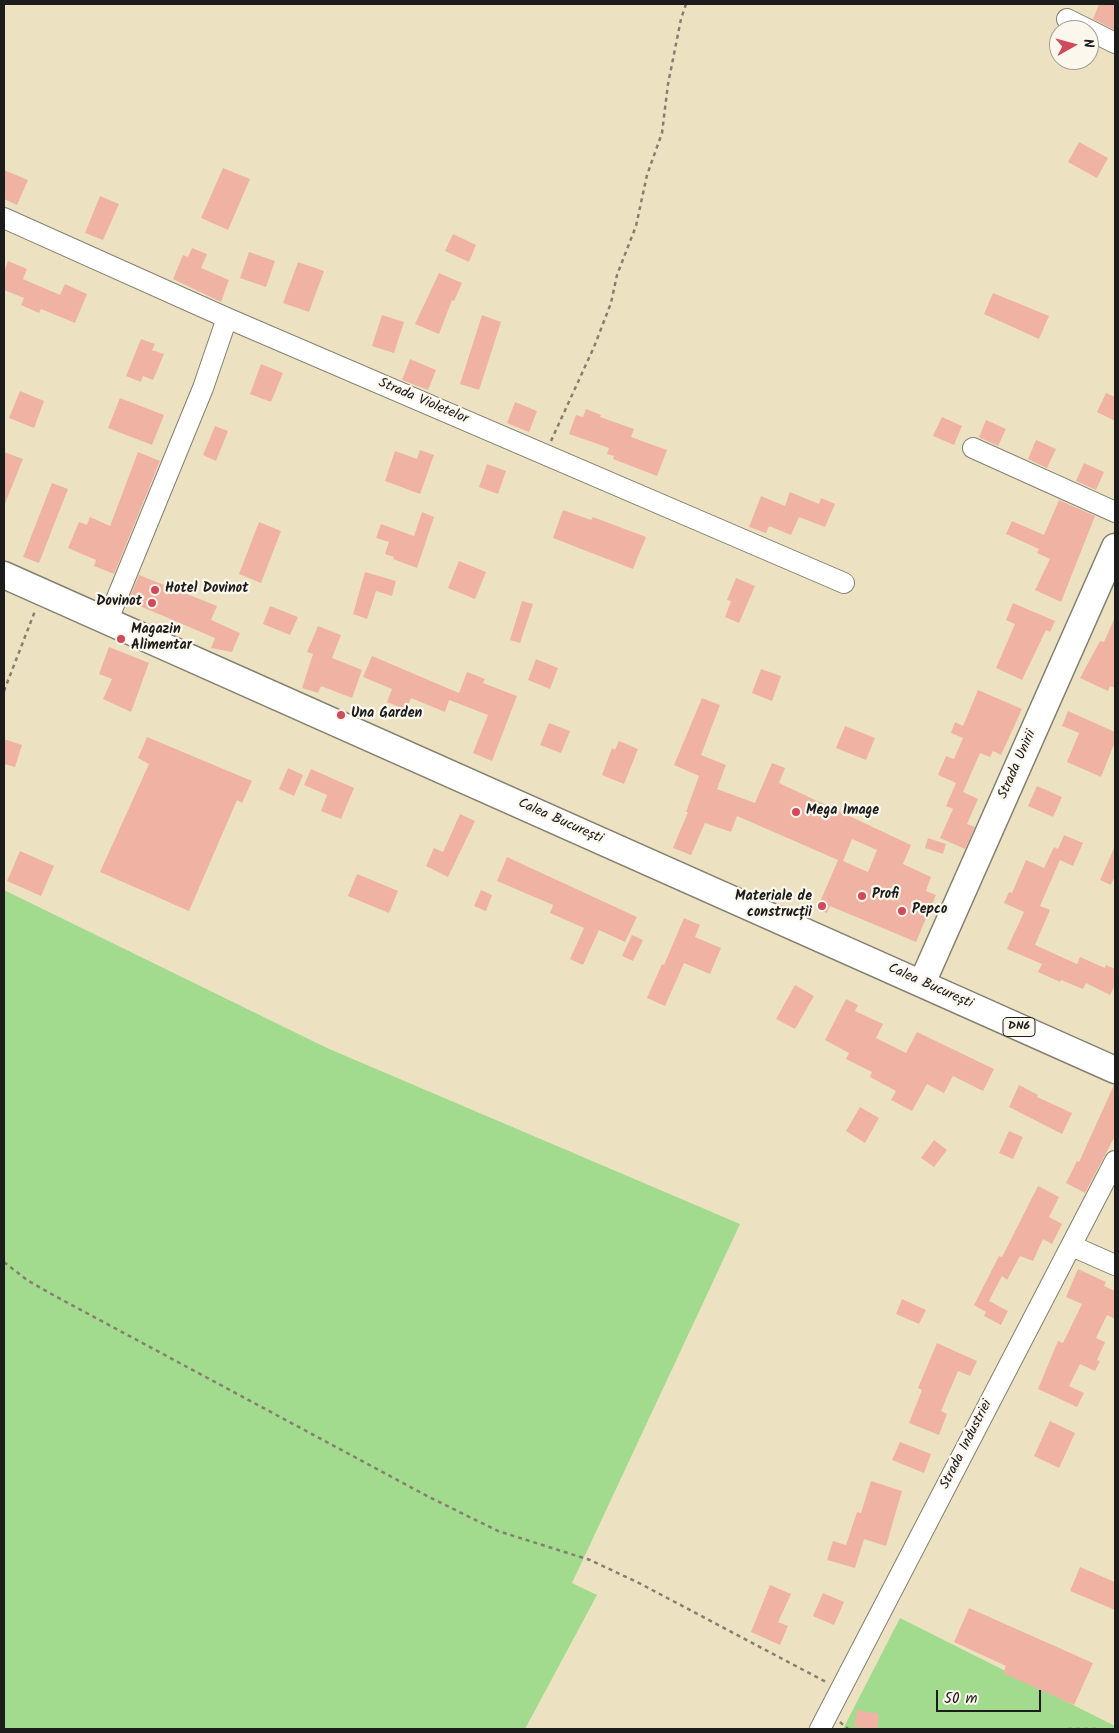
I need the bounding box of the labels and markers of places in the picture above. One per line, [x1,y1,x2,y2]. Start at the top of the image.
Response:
place label: Hotel Dovinot [165,582,248,598]
marker: Hotel Dovinot [149,584,161,596]
place label: Dovinot [96,595,142,611]
marker: Dovinot [146,597,158,609]
place label: Magazin Alimentar [131,623,192,656]
marker: Magazin Alimentar [115,633,127,645]
place label: Una Garden [351,707,422,723]
marker: Una Garden [335,709,347,721]
place label: Mega Image [806,804,879,820]
marker: Mega Image [790,806,802,818]
place label: Profi [872,888,898,904]
place label: Materiale de construcții [735,890,812,922]
marker: Profi [856,890,868,902]
marker: Materiale de construcții [816,900,828,912]
place label: Pepco [912,903,947,919]
marker: Pepco [896,905,908,917]

